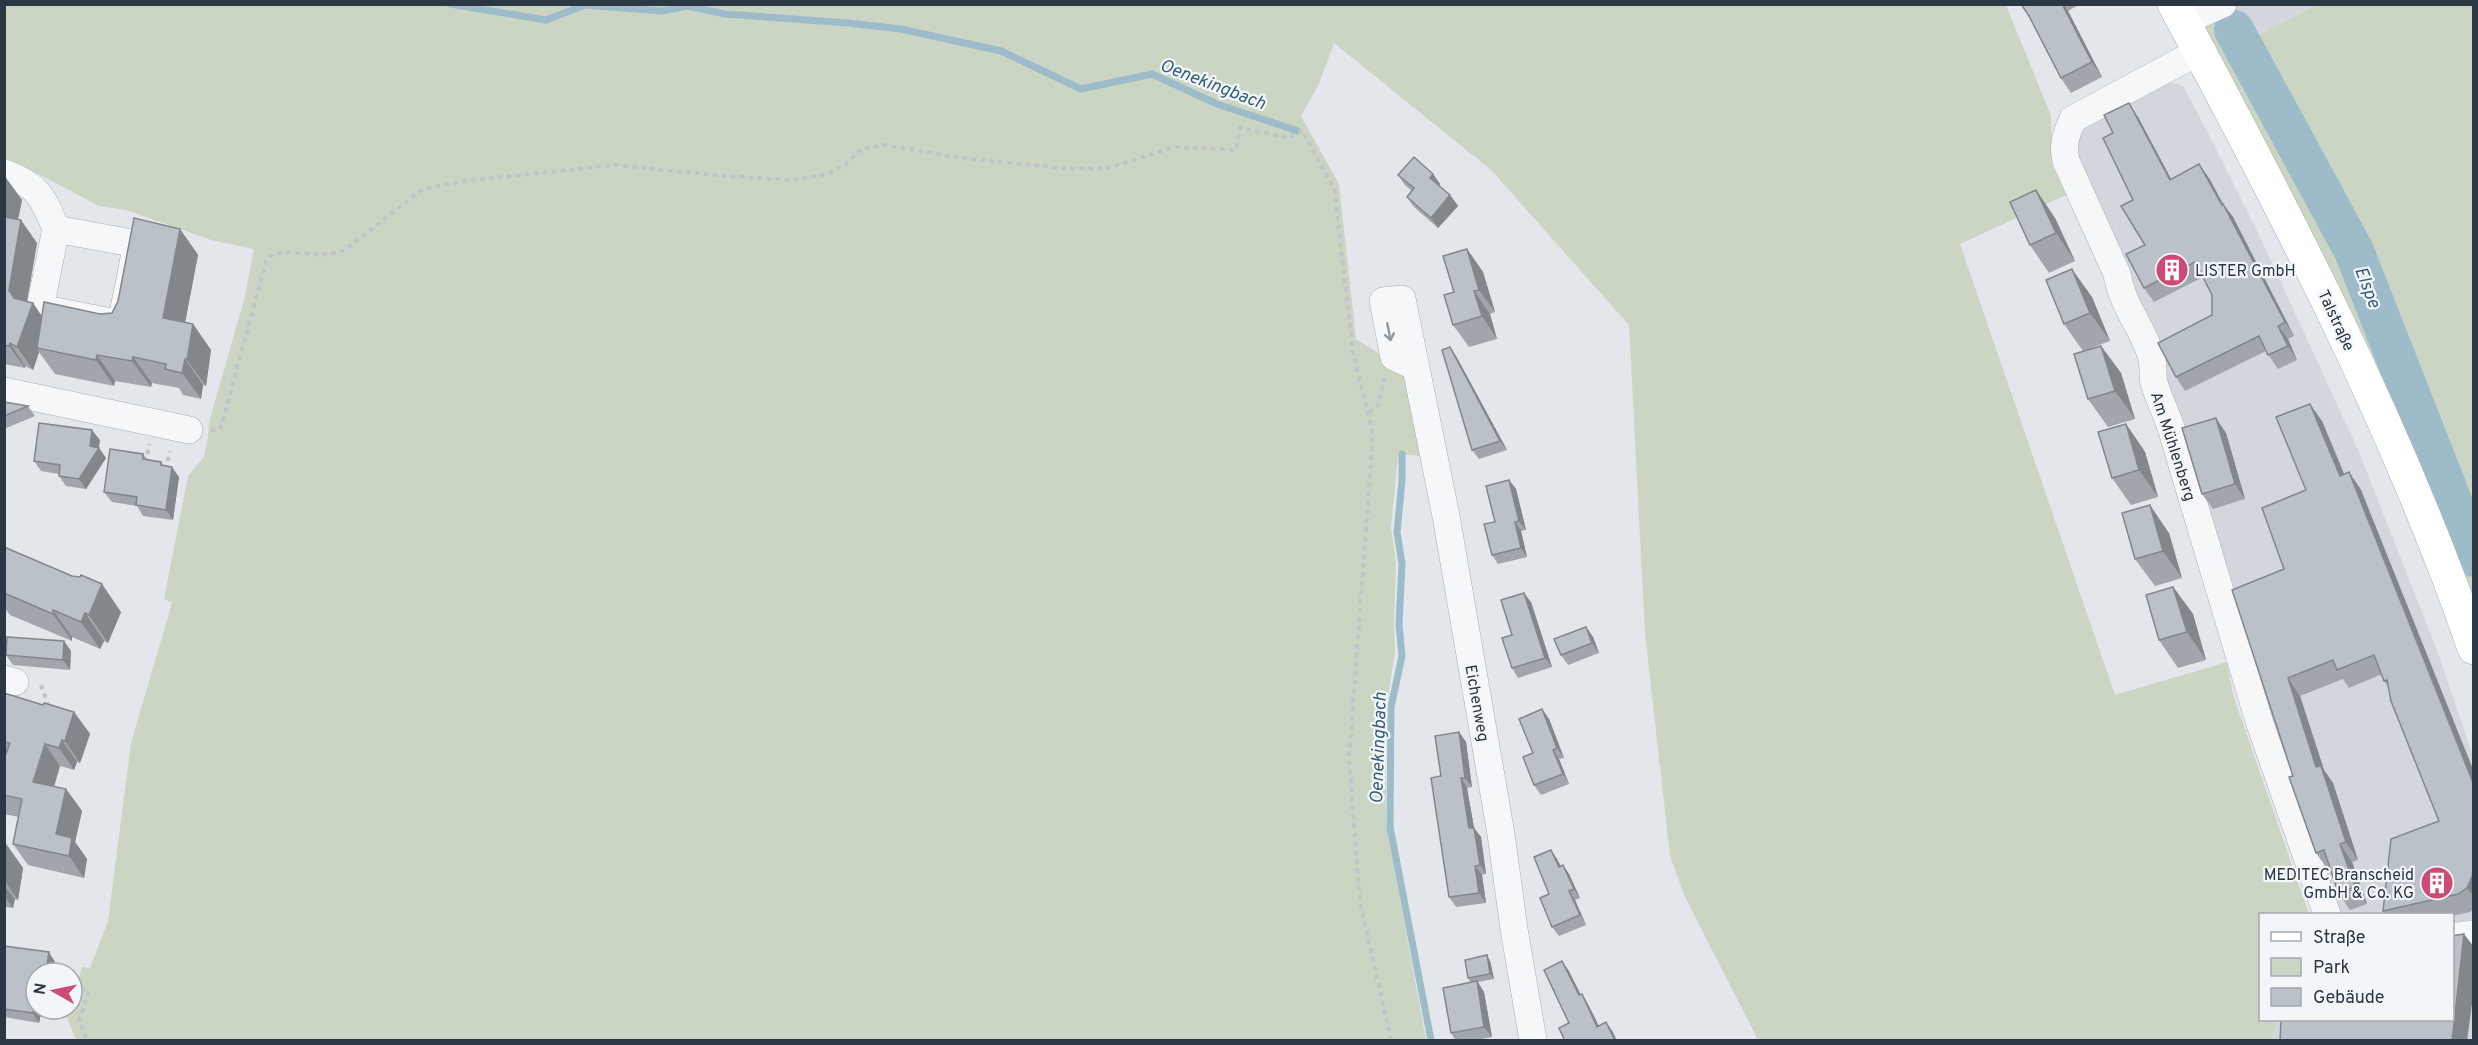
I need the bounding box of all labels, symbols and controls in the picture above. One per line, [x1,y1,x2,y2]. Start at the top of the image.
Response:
water label: Oenekingbach [1156,55,1269,116]
building icon: LISTER GmbH [2154,252,2190,288]
place label: LISTER GmbH [2195,262,2296,282]
water label: Elspe [2348,264,2385,312]
street label: Talstraße [2312,287,2358,355]
one-way arrow [1384,322,1395,341]
street label: Am Mühlenberg [2145,389,2199,504]
street label: Eichenweg [1459,663,1493,743]
water label: Oenekingbach [1366,692,1393,804]
building icon: MEDITEC Branscheid GmbH & Co. KG [2419,865,2455,901]
place label: MEDITEC Branscheid GmbH & Co. KG [2264,866,2414,904]
legend [2259,913,2454,1021]
text: Straße [2313,927,2365,950]
text: Park [2313,957,2350,980]
north arrow [24,961,84,1021]
text: N [30,982,52,996]
text: Gebäude [2313,987,2385,1010]

